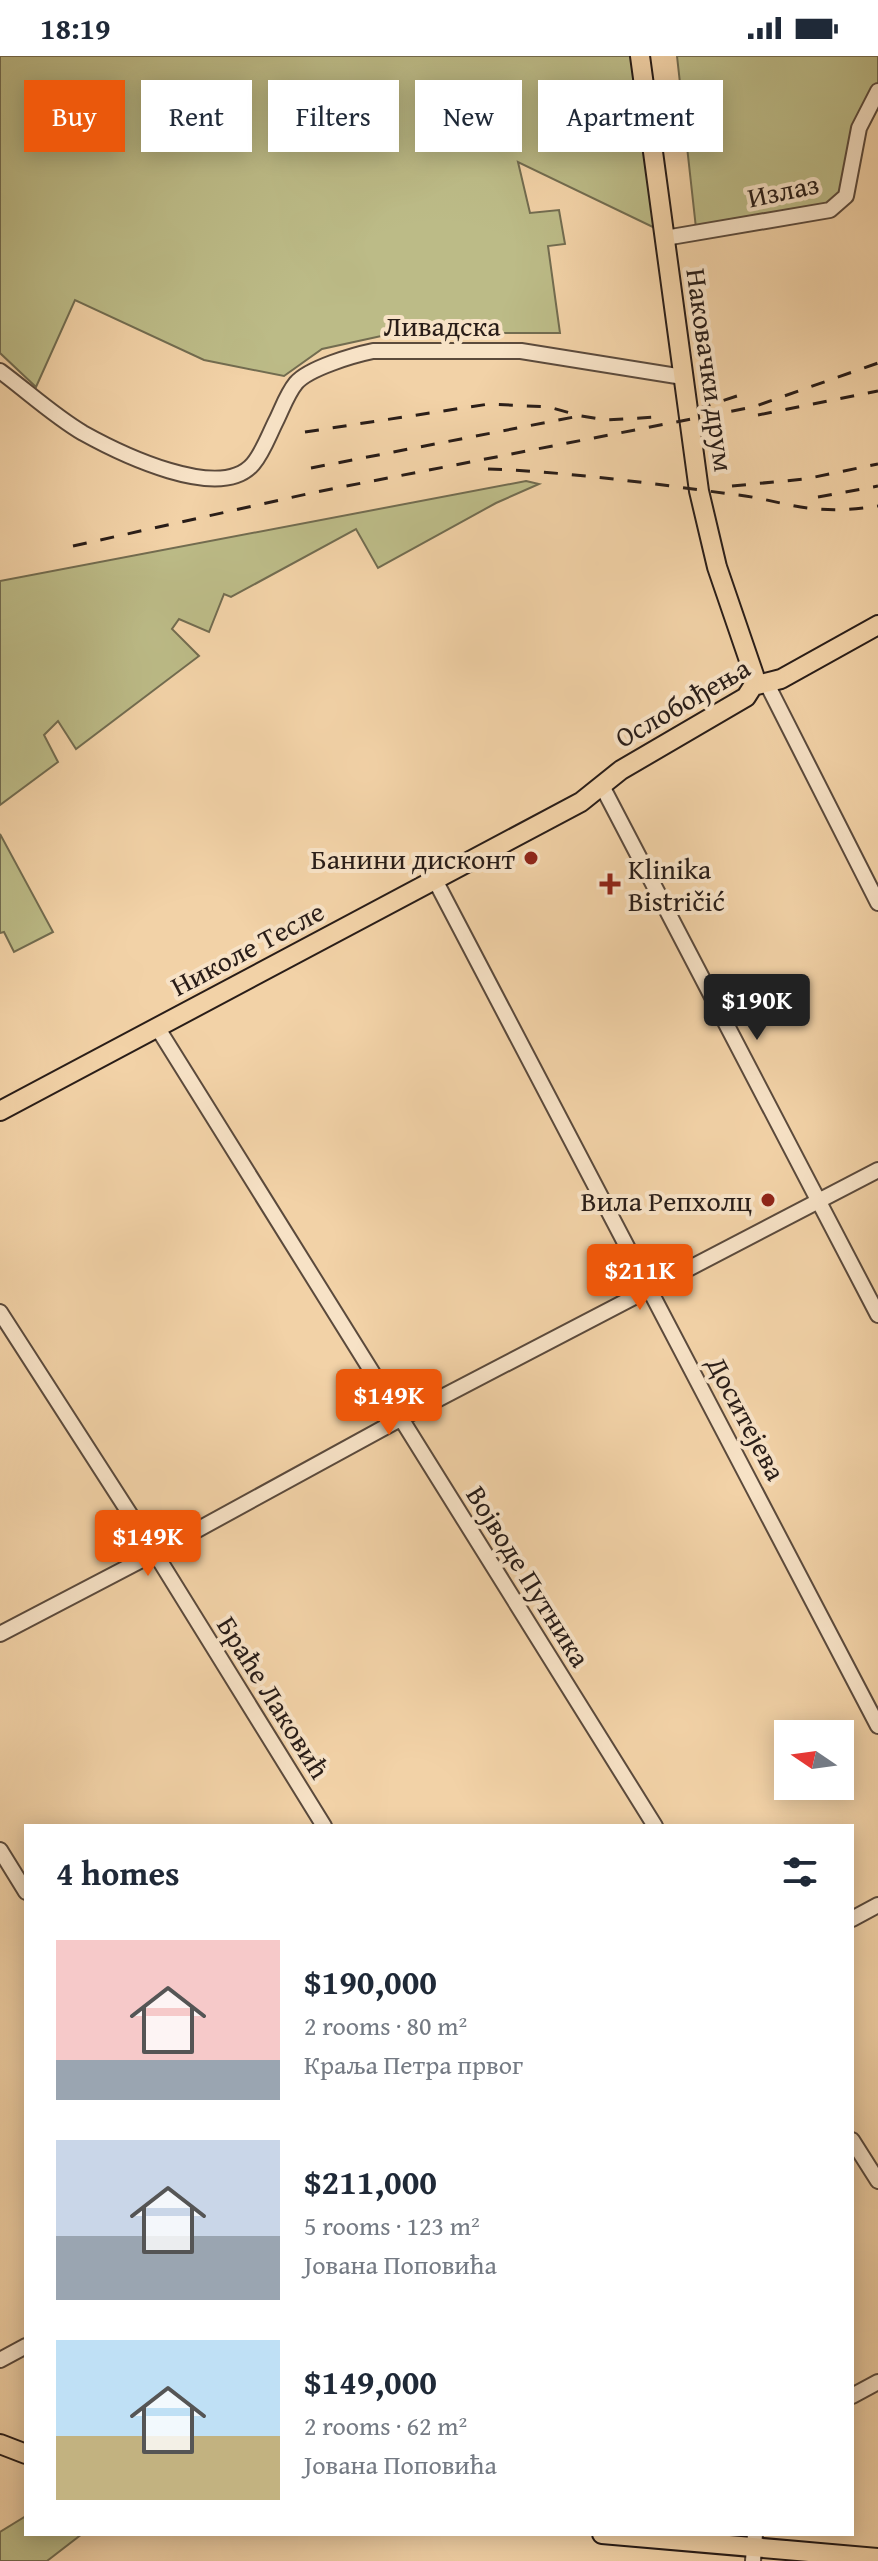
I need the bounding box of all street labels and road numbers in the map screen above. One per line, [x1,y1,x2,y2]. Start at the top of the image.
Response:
street label: Излаз [744,162,822,218]
street label: Наковачки друм [676,266,746,474]
street label: Ливадска [383,305,501,346]
street label: Ослобођења [607,646,758,757]
street label: Николе Тесле [163,890,331,1006]
street label: Доситејева [697,1348,797,1488]
street label: Војводе Путника [457,1477,602,1675]
street label: Браће Лаковић [207,1608,341,1787]

